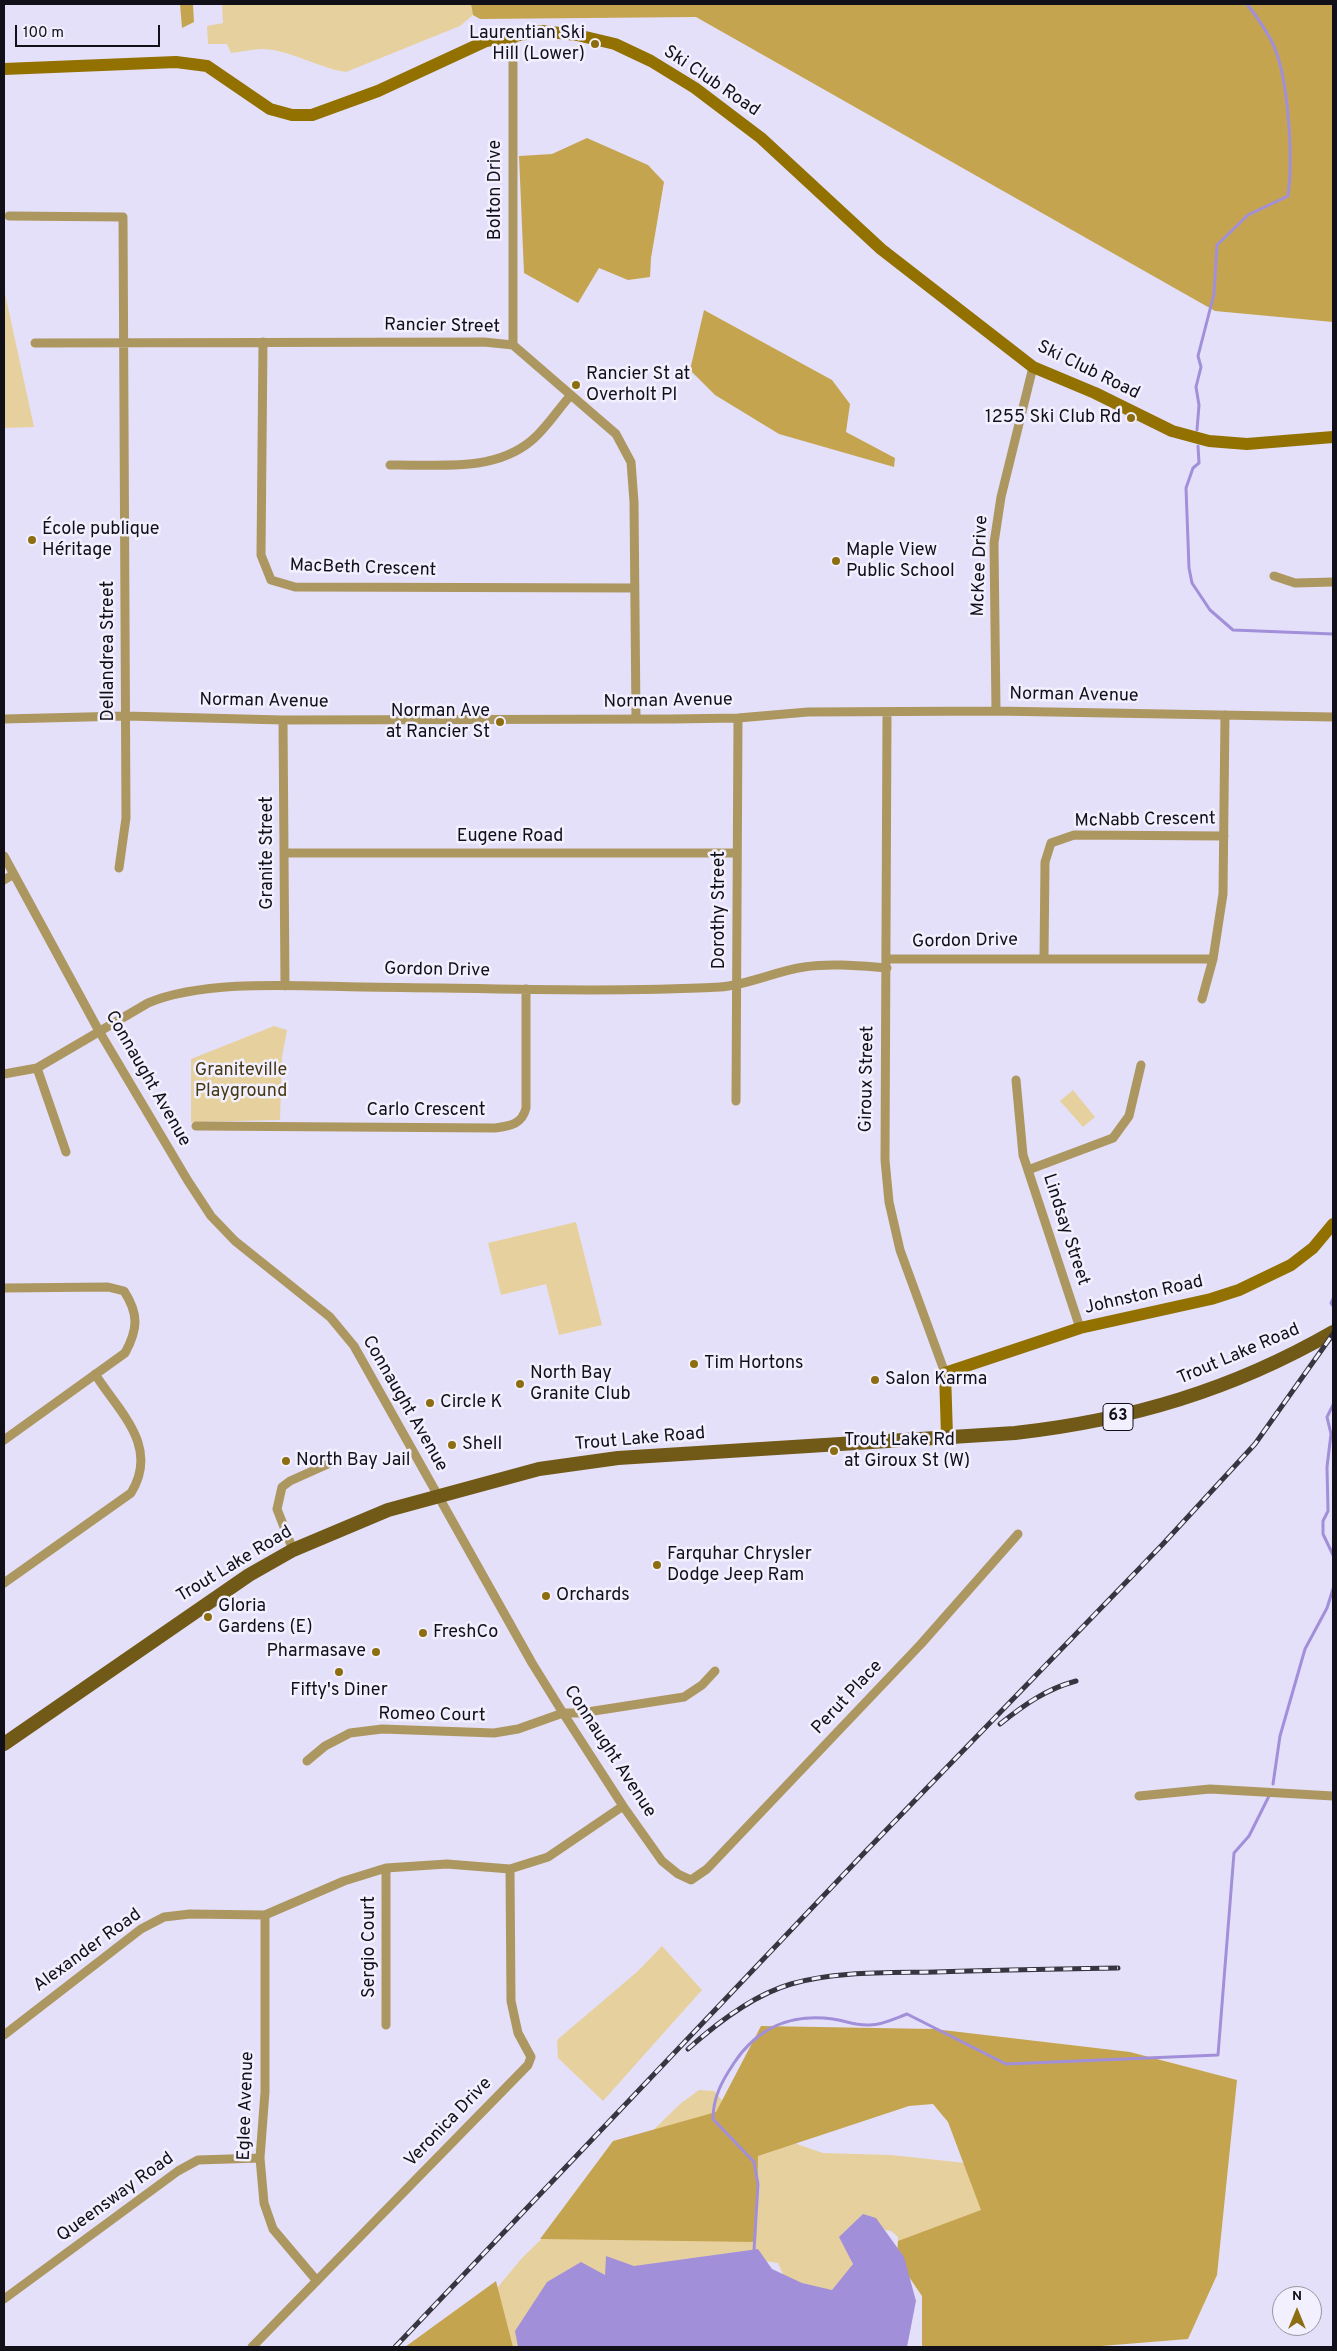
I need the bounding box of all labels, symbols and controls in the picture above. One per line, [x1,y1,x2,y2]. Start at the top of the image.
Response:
scale bar [18,15,162,47]
place label: Laurentian Ski Hill (Lower) [469,23,585,66]
text: 100 m [23,24,64,43]
marker: Laurentian Ski Hill (Lower) [589,38,601,50]
street label: Ski Club Road [659,42,763,122]
street label: Bolton Drive [485,140,507,240]
street label: Rancier Street [384,315,500,339]
street label: Ski Club Road [1033,337,1143,405]
place label: Rancier St at Overholt Pl [586,364,690,406]
marker: Rancier St at Overholt Pl [570,379,582,391]
place label: 1255 Ski Club Rd [985,407,1121,429]
marker: 1255 Ski Club Rd [1125,412,1137,424]
street label: McKee Drive [968,515,994,617]
place label: École publique Héritage [42,519,160,562]
marker: École publique Héritage [26,534,38,546]
place label: Maple View Public School [846,540,955,582]
marker: Maple View Public School [830,555,842,567]
street label: MacBeth Crescent [289,556,437,582]
street label: Dellandrea Street [98,581,120,721]
street label: Norman Avenue [1009,684,1139,708]
street label: Norman Avenue [199,690,329,714]
street label: Norman Avenue [603,690,733,714]
place label: Norman Ave at Rancier St [386,701,490,744]
marker: Norman Ave at Rancier St [494,716,506,728]
street label: Granite Street [257,796,279,910]
street label: McNabb Crescent [1074,809,1216,833]
street label: Eugene Road [457,826,563,848]
street label: Dorothy Street [709,851,731,969]
street label: Gordon Drive [912,930,1018,954]
street label: Gordon Drive [384,959,490,983]
street label: Connaught Avenue [99,1007,195,1151]
street label: Giroux Street [856,1025,880,1133]
park label: Graniteville Playground [195,1060,287,1102]
street label: Carlo Crescent [367,1100,485,1122]
street label: Lindsay Street [1037,1171,1093,1289]
street label: Johnston Road [1083,1272,1205,1320]
street label: Trout Lake Road [1175,1320,1303,1390]
street label: Connaught Avenue [356,1332,452,1476]
place label: Tim Hortons [704,1353,804,1375]
marker: Tim Hortons [688,1358,700,1370]
place label: North Bay Granite Club [530,1363,631,1406]
place label: Salon Karma [885,1369,987,1391]
marker: Salon Karma [869,1374,881,1386]
marker: North Bay Granite Club [514,1378,526,1390]
place label: Circle K [440,1392,502,1414]
marker: Circle K [424,1397,436,1409]
road number: 63 [1103,1404,1133,1430]
street label: Trout Lake Road [574,1424,706,1456]
place label: Trout Lake Rd at Giroux St (W) [844,1430,970,1472]
place label: Shell [462,1434,502,1456]
marker: Shell [446,1439,458,1451]
marker: Trout Lake Rd at Giroux St (W) [828,1445,840,1457]
place label: North Bay Jail [296,1450,411,1472]
marker: North Bay Jail [280,1455,292,1467]
street label: Trout Lake Road [173,1522,297,1608]
place label: Farquhar Chrysler Dodge Jeep Ram [667,1544,812,1586]
marker: Farquhar Chrysler Dodge Jeep Ram [651,1559,663,1571]
place label: Orchards [556,1585,630,1607]
marker: Orchards [540,1590,552,1602]
place label: Gloria Gardens (E) [218,1596,313,1638]
marker: Gloria Gardens (E) [202,1611,214,1623]
place label: FreshCo [433,1622,498,1644]
marker: FreshCo [417,1627,429,1639]
place label: Pharmasave [267,1641,366,1663]
marker: Pharmasave [370,1646,382,1658]
street label: Perut Place [808,1656,888,1740]
marker: Fifty's Diner [333,1666,345,1678]
place label: Fifty's Diner [290,1680,388,1702]
street label: Connaught Avenue [558,1682,660,1822]
street label: Romeo Court [378,1704,486,1728]
street label: Sergio Court [359,1896,381,1998]
street label: Alexander Road [30,1905,146,1997]
street label: Eglee Avenue [234,2051,260,2161]
street label: Veronica Drive [401,2074,497,2172]
street label: Queensway Road [53,2148,179,2248]
north arrow [1272,2286,1322,2336]
text: N [1292,2288,1302,2305]

